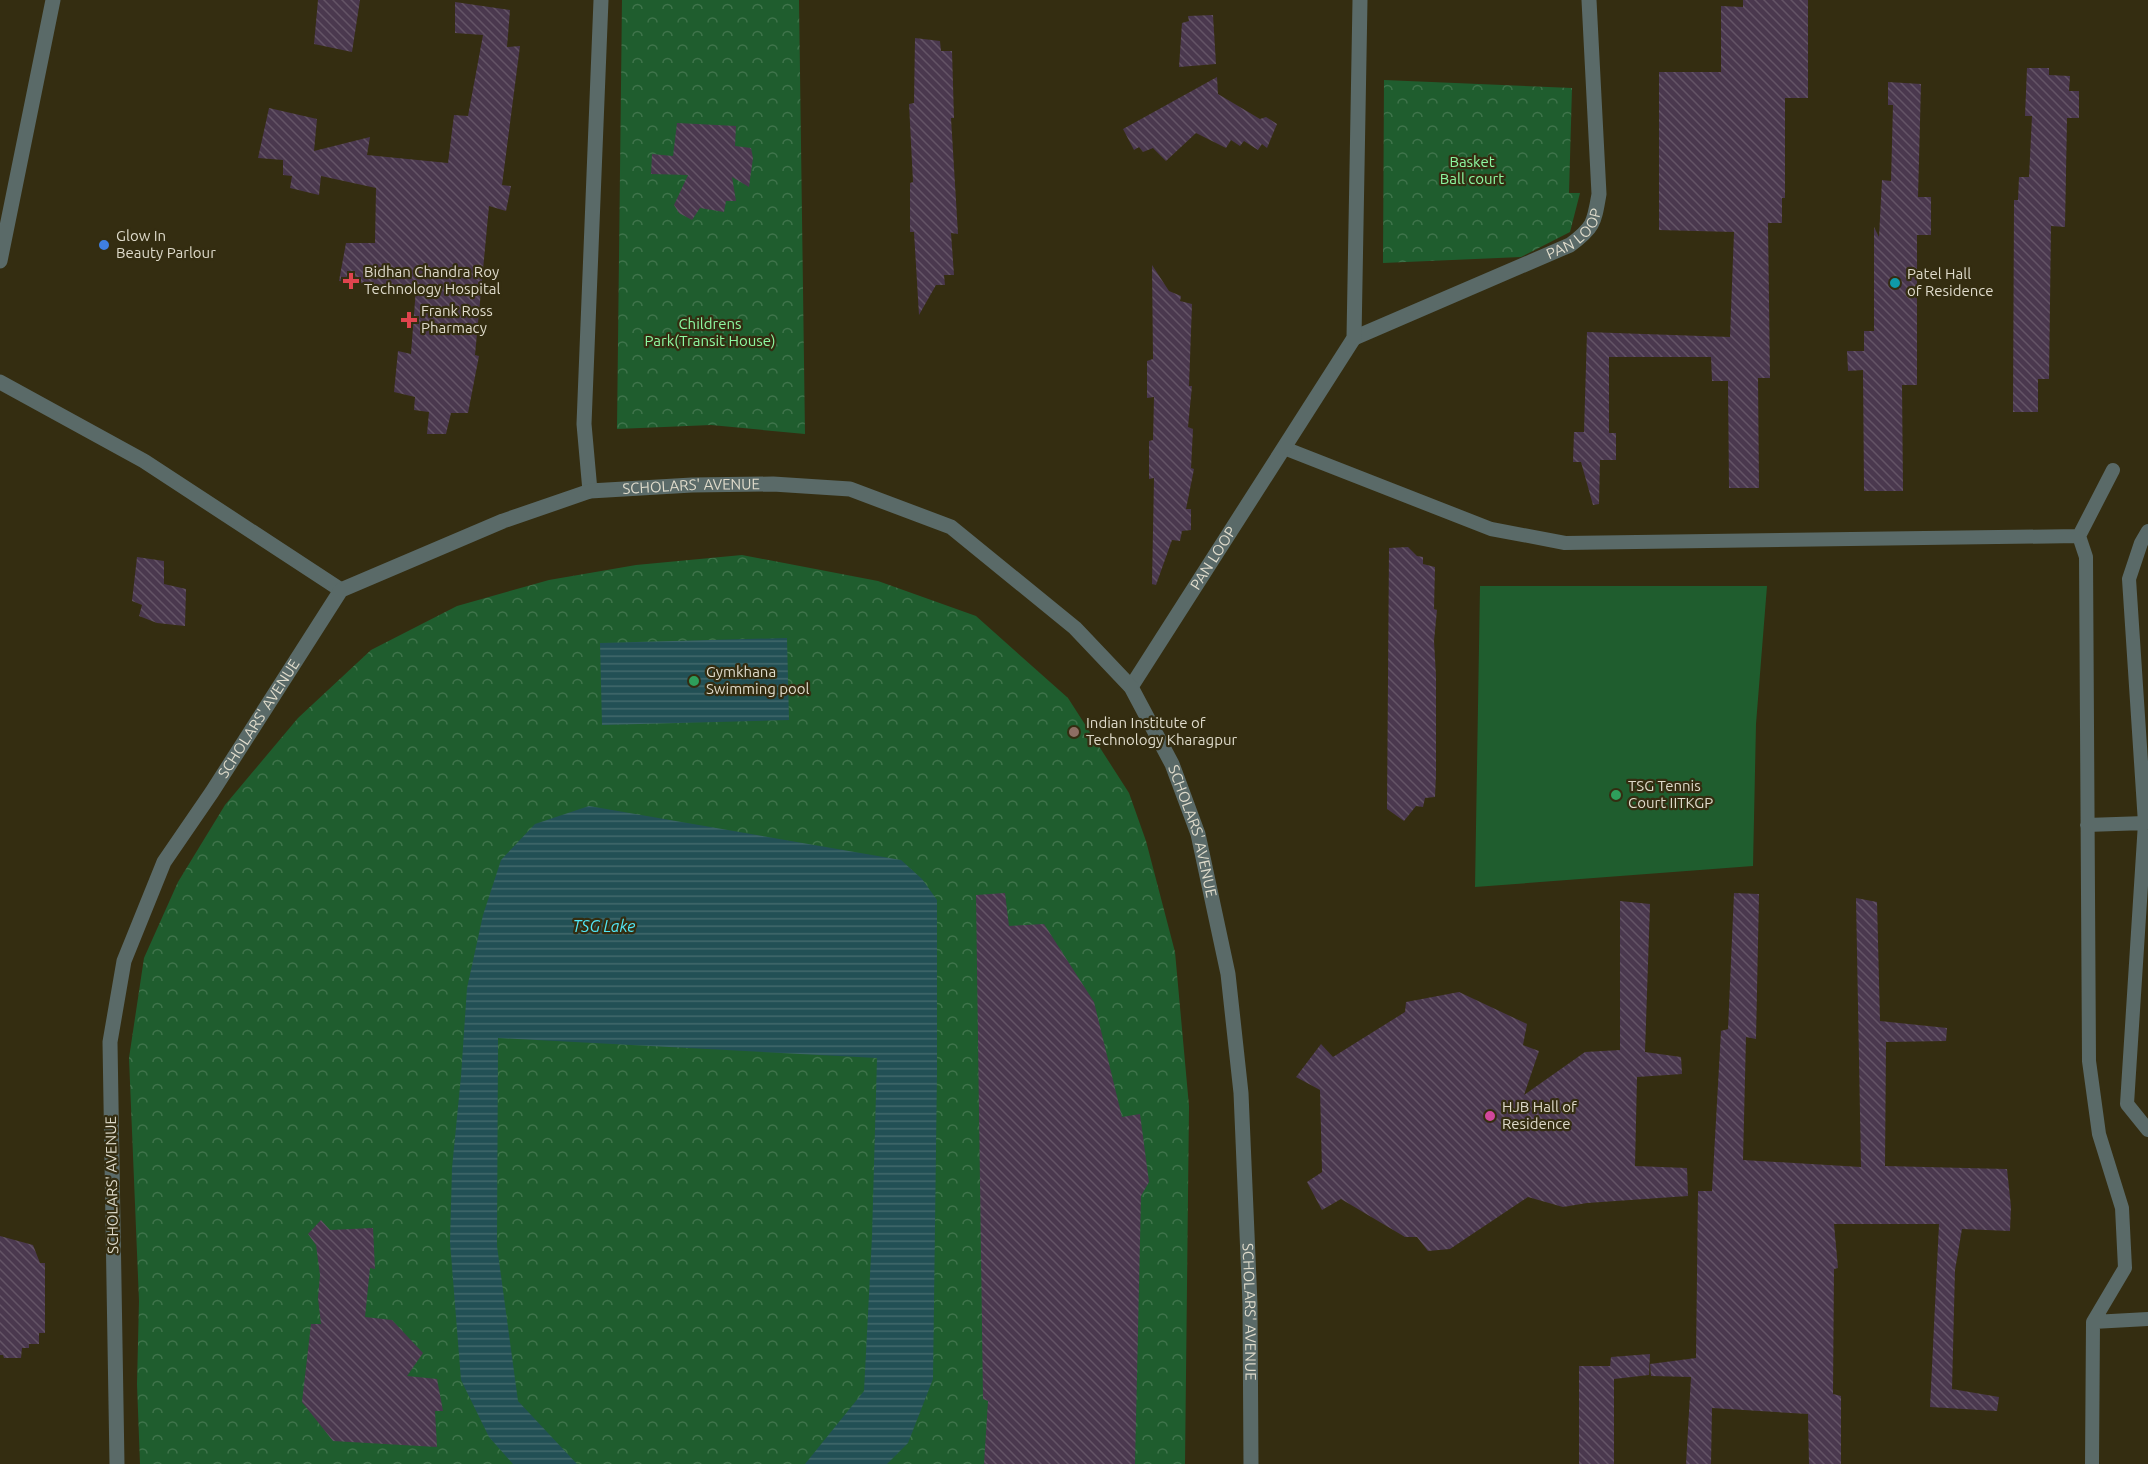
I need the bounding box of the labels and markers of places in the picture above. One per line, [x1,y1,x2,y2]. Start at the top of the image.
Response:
place label: Glow In Beauty Parlour [116,227,216,261]
marker: Glow In Beauty Parlour [97,238,111,252]
place label: Bidhan Chandra Roy Technology Hospital [364,263,500,297]
place label: Patel Hall of Residence [1907,265,1994,299]
marker: Bidhan Chandra Roy Technology Hospital [342,272,360,290]
marker: Patel Hall of Residence [1888,276,1902,290]
place label: Frank Ross Pharmacy [421,302,493,336]
marker: Frank Ross Pharmacy [402,313,416,327]
place label: Gymkhana Swimming pool [706,663,810,697]
marker: Gymkhana Swimming pool [687,674,701,688]
place label: Indian Institute of Technology Kharagpur [1086,714,1238,748]
marker: Indian Institute of Technology Kharagpur [1067,725,1081,739]
place label: TSG Tennis Court IITKGP [1628,777,1713,811]
marker: TSG Tennis Court IITKGP [1609,788,1623,802]
place label: HJB Hall of Residence [1502,1098,1577,1132]
marker: HJB Hall of Residence [1483,1109,1497,1123]

